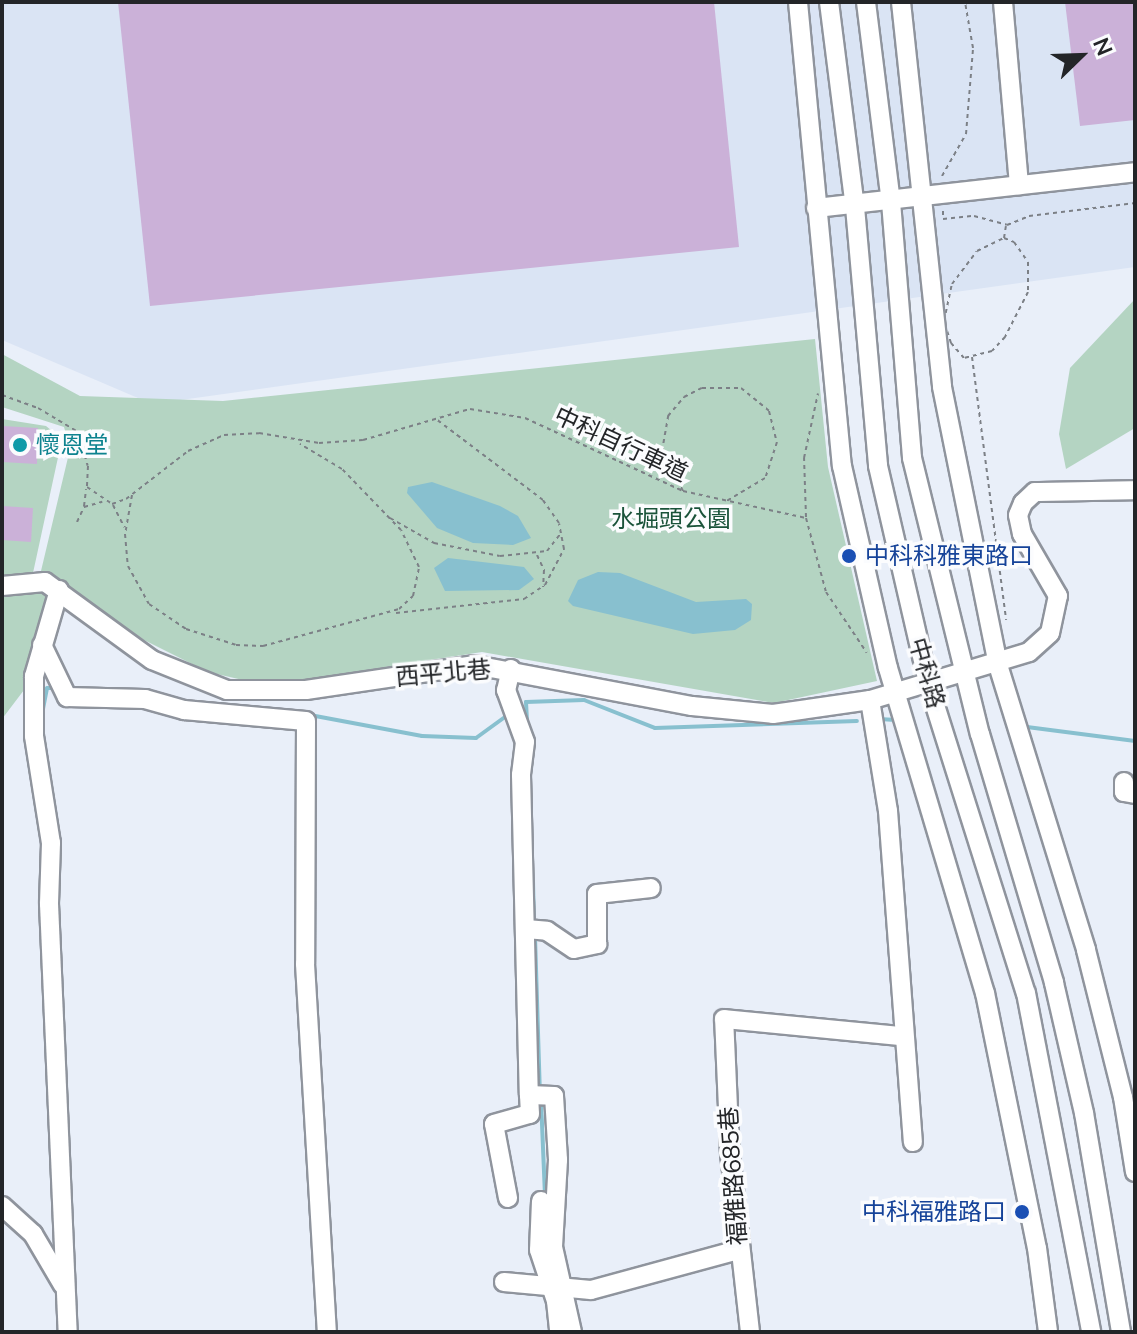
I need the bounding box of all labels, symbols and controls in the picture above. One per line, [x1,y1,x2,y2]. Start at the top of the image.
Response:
north arrow [1041,16,1121,96]
text: N [1087,34,1119,60]
street label: 中科自行車道 [550,401,692,487]
place label: 懷恩堂 [36,431,108,459]
marker: 懷恩堂 [11,436,29,454]
park label: 水堀頭公園 [611,505,731,533]
place label: 中科科雅東路口 [865,542,1033,570]
marker: 中科科雅東路口 [840,547,858,565]
street label: 中科路 [903,634,951,712]
street label: 西平北巷 [394,654,492,692]
street label: 福雅路685巷 [714,1106,752,1246]
place label: 中科福雅路口 [862,1198,1006,1226]
marker: 中科福雅路口 [1013,1203,1031,1221]

